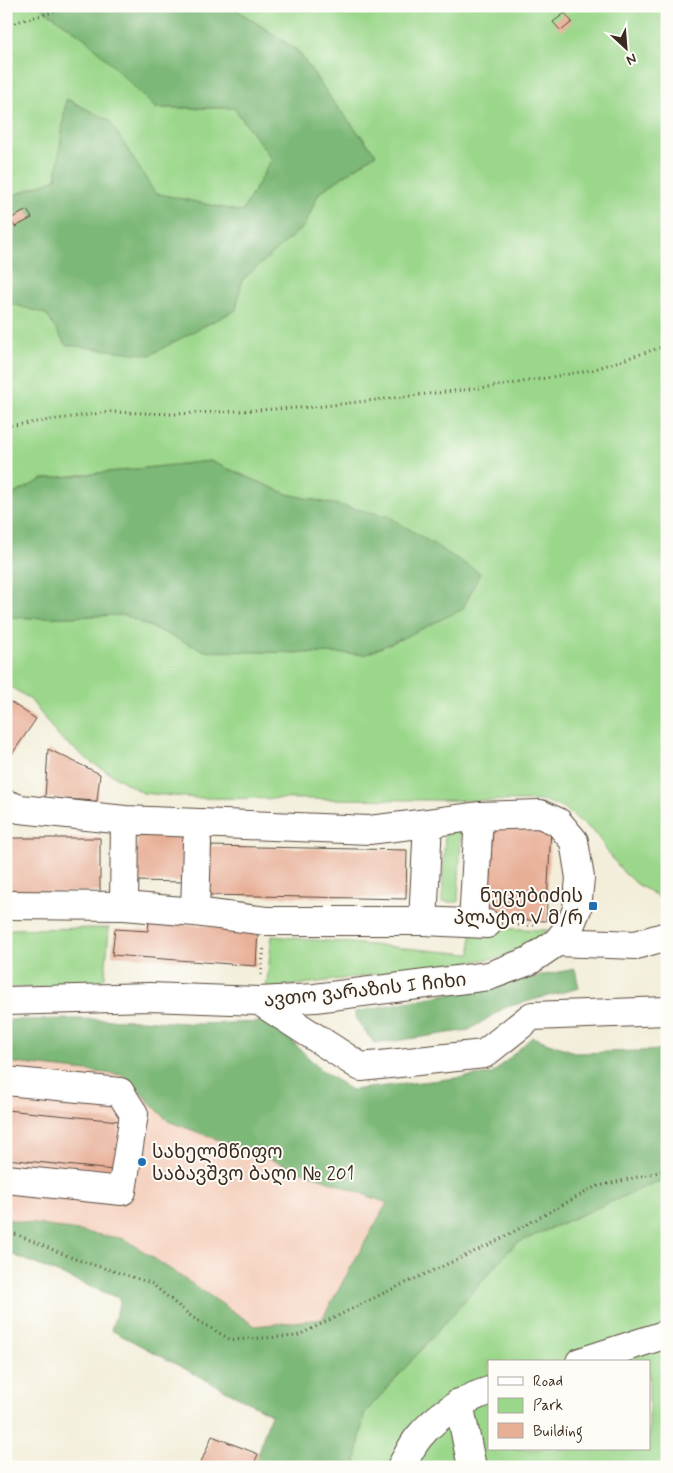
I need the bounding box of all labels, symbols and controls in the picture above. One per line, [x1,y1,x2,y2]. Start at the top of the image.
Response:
north arrow [600,22,650,72]
text: N [623,49,639,69]
place label: ნუცუბიძის პლატო V მ/რ [453,884,583,931]
marker: ნუცუბიძის პლატო V მ/რ [587,900,599,912]
street label: ავთო ვარაზის I ჩიხი [263,967,468,1014]
place label: სახელმწიფო საბავშვო ბაღი № 201 [152,1140,354,1187]
marker: სახელმწიფო საბავშვო ბაღი № 201 [136,1156,148,1168]
legend [488,1360,650,1450]
text: Road [533,1372,563,1392]
text: Park [533,1396,563,1416]
text: Building [533,1422,583,1443]

